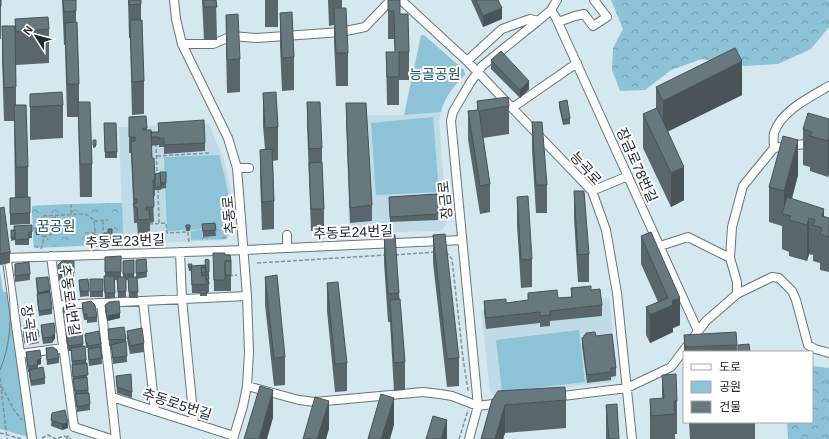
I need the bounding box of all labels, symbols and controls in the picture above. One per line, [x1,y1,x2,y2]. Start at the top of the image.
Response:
north arrow [16,16,56,56]
text: N [21,23,35,37]
park label: 능골공원 [409,66,461,82]
street label: 장금로78번길 [613,125,661,205]
street label: 능곡로 [567,148,605,188]
street label: 장금로 [435,180,455,220]
street label: 추동로 [219,195,239,235]
park label: 꿈공원 [37,218,75,234]
street label: 추동로24번길 [313,223,393,241]
street label: 추동로23번길 [85,232,165,250]
street label: 추동로1번길 [57,263,83,337]
street label: 장곡로 [18,304,40,344]
legend [683,351,813,423]
text: 도로 [719,360,741,374]
text: 공원 [719,380,741,394]
street label: 추동로5번길 [140,385,214,423]
text: 건물 [719,400,741,414]

